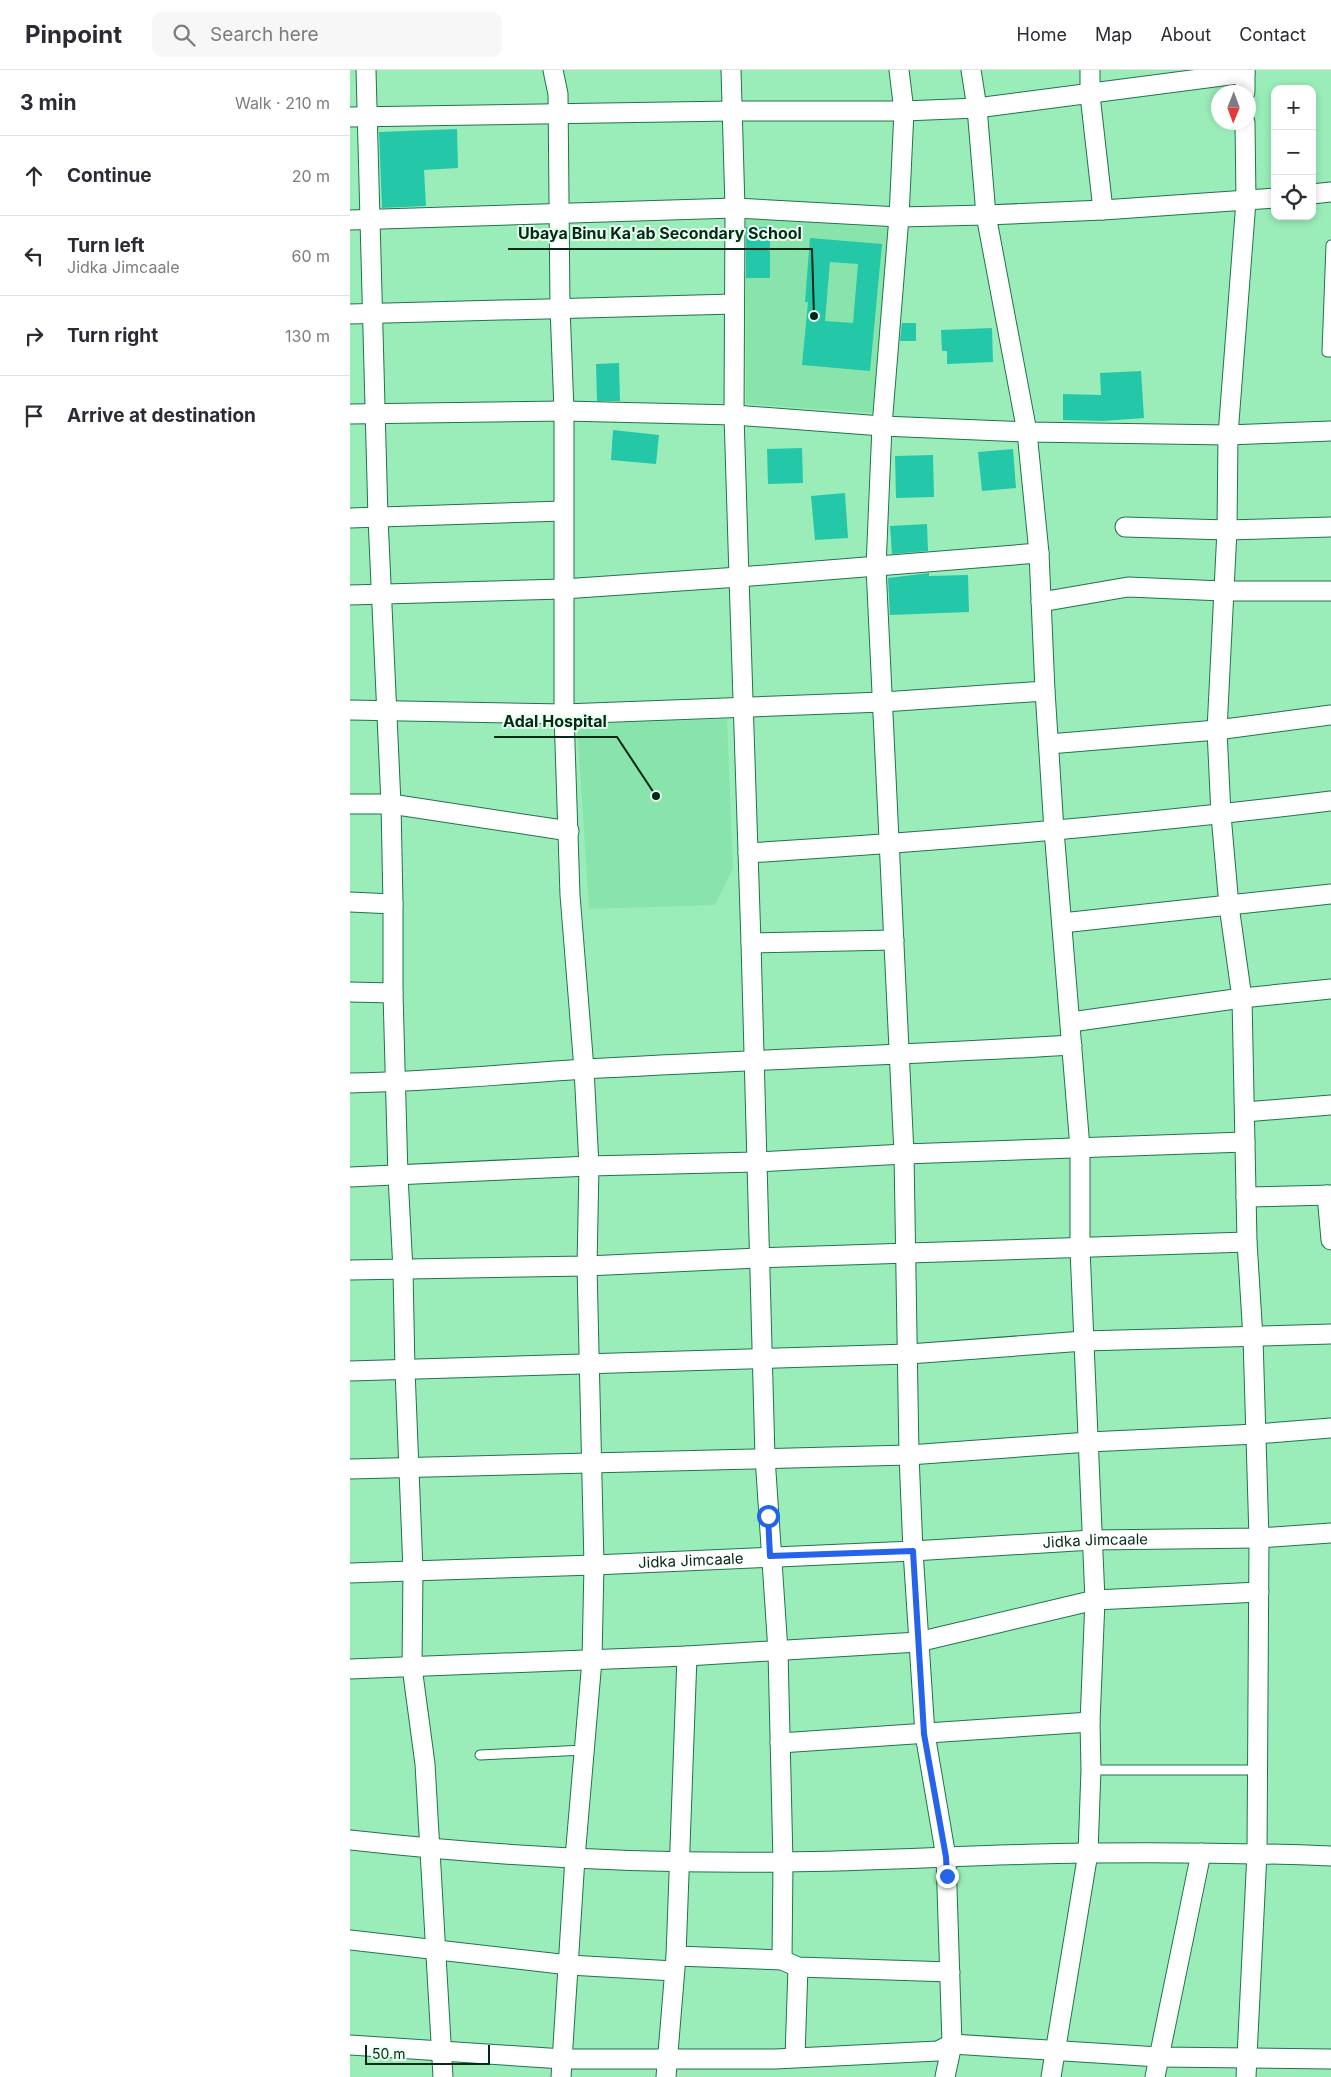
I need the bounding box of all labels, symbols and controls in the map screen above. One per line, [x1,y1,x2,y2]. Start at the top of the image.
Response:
search box [152,12,502,57]
text: Pinpoint [25,20,122,49]
icon: search [170,21,198,49]
text: Search here [210,23,319,46]
text: Home [1017,24,1067,45]
text: Map [1095,24,1132,45]
text: About [1160,24,1211,45]
text: Contact [1239,24,1306,45]
north arrow [1211,85,1256,130]
map controls [1271,85,1316,220]
button: + [1271,85,1316,130]
text: 3 min [20,90,76,115]
text: Walk · 210 m [235,93,330,113]
button: − [1271,130,1316,175]
icon: ahead [20,162,48,190]
text: Continue [67,164,152,187]
text: 20 m [292,166,330,186]
button: locate [1271,175,1316,220]
callout: Ubaya Binu Ka'ab Secondary School [508,218,812,249]
text: Ubaya Binu Ka'ab Secondary School [518,223,802,243]
text: Turn left [67,234,145,257]
icon: left [20,242,48,270]
text: 60 m [291,246,330,266]
text: Jidka Jimcaale [67,257,180,277]
icon: right [20,322,48,350]
text: Turn right [67,324,158,347]
text: 130 m [285,326,330,346]
icon: arrive [20,402,48,430]
text: Arrive at destination [67,404,256,427]
callout: Adal Hospital [494,706,617,737]
text: Adal Hospital [503,711,607,731]
route start [757,1505,780,1528]
street label: Jidka Jimcaale [1042,1529,1148,1552]
street label: Jidka Jimcaale [638,1548,744,1572]
route end [936,1865,959,1888]
scale bar [365,2042,490,2065]
text: 50 m [372,2045,406,2062]

